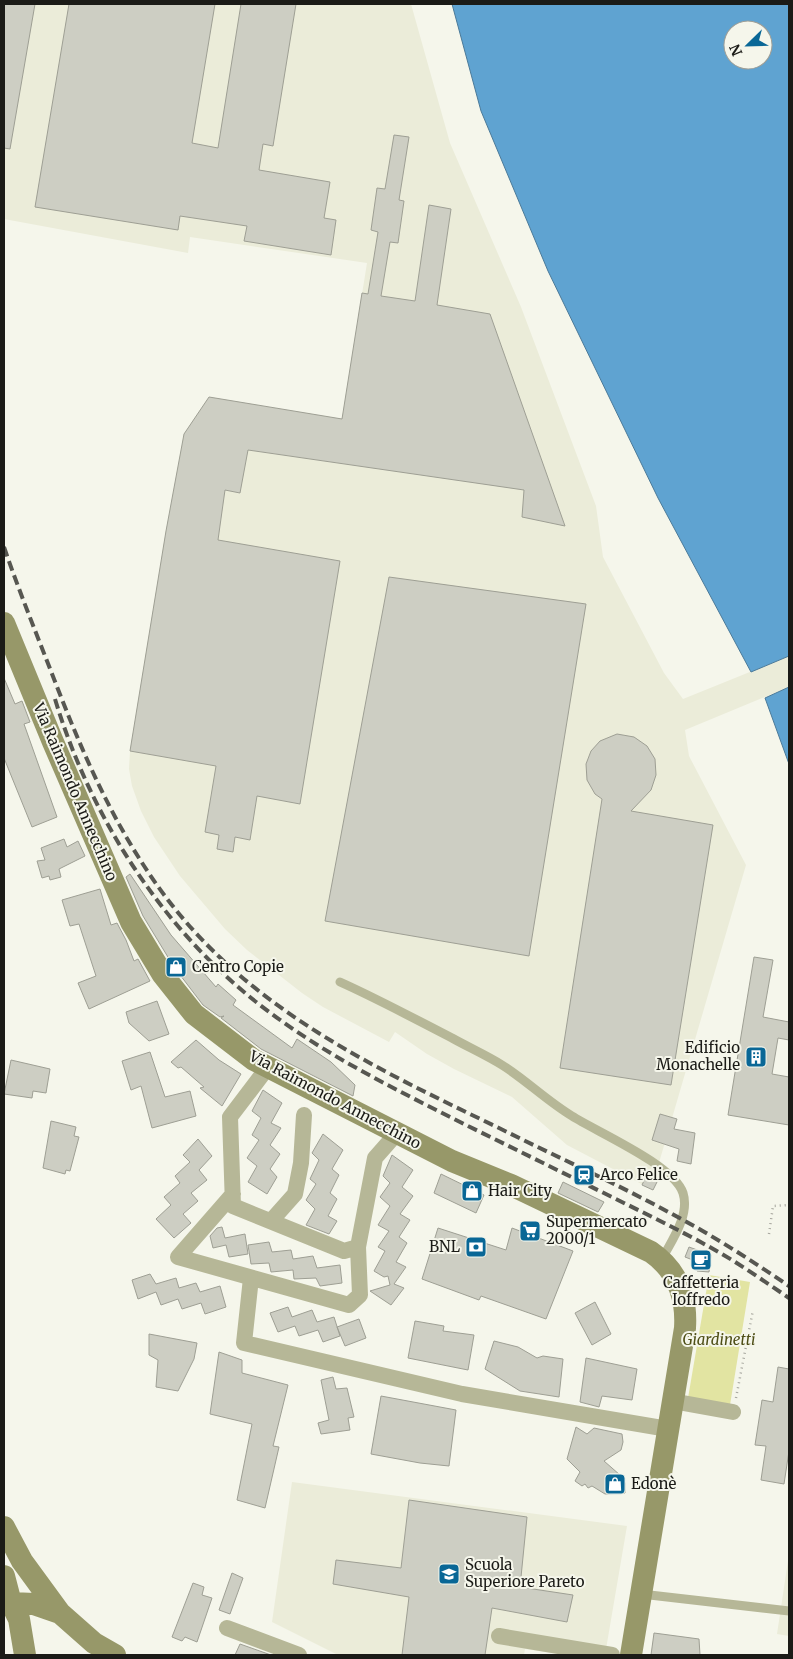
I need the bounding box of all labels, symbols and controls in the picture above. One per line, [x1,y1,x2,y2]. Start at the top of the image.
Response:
north arrow [723,20,773,70]
text: N [726,41,746,59]
street label: Via Raimondo Annecchino [29,699,122,884]
shop icon: Centro Copie [164,955,188,979]
place label: Centro Copie [192,957,284,976]
place label: Edificio Monachelle [656,1038,740,1074]
building icon: Edificio Monachelle [744,1045,768,1069]
street label: Via Raimondo Annecchino [245,1046,424,1153]
station icon: Arco Felice [572,1163,596,1187]
place label: Arco Felice [599,1165,678,1184]
shop icon: Hair City [460,1179,484,1203]
place label: Hair City [488,1181,552,1200]
place label: Supermercato 2000/1 [546,1212,647,1248]
supermarket icon: Supermercato 2000/1 [518,1219,542,1243]
bank icon: BNL [464,1235,488,1259]
place label: BNL [429,1237,461,1256]
cafe icon: Caffetteria Ioffredo [689,1248,713,1272]
place label: Caffetteria Ioffredo [663,1273,739,1309]
park label: Giardinetti [683,1330,755,1349]
shop icon: Edonè [603,1472,627,1496]
place label: Edonè [631,1474,676,1493]
place label: Scuola Superiore Pareto [465,1555,585,1591]
school or university icon: Scuola Superiore Pareto [437,1562,461,1586]

